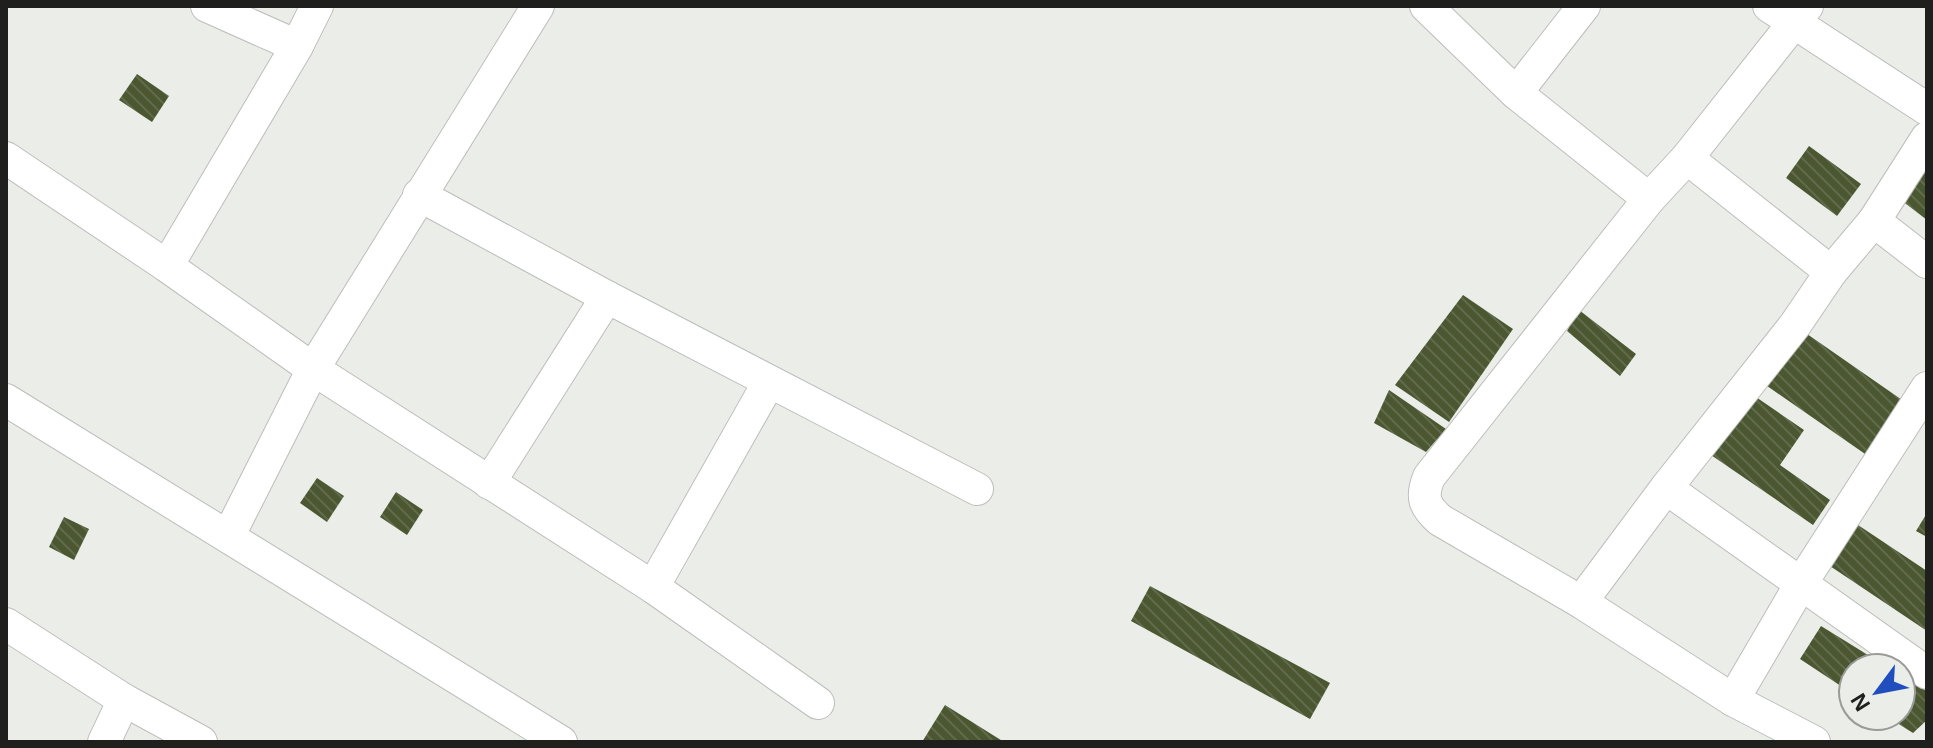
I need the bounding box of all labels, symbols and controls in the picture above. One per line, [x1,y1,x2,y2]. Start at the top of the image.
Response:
north arrow [1837,652,1917,732]
text: N [1846,689,1875,716]

